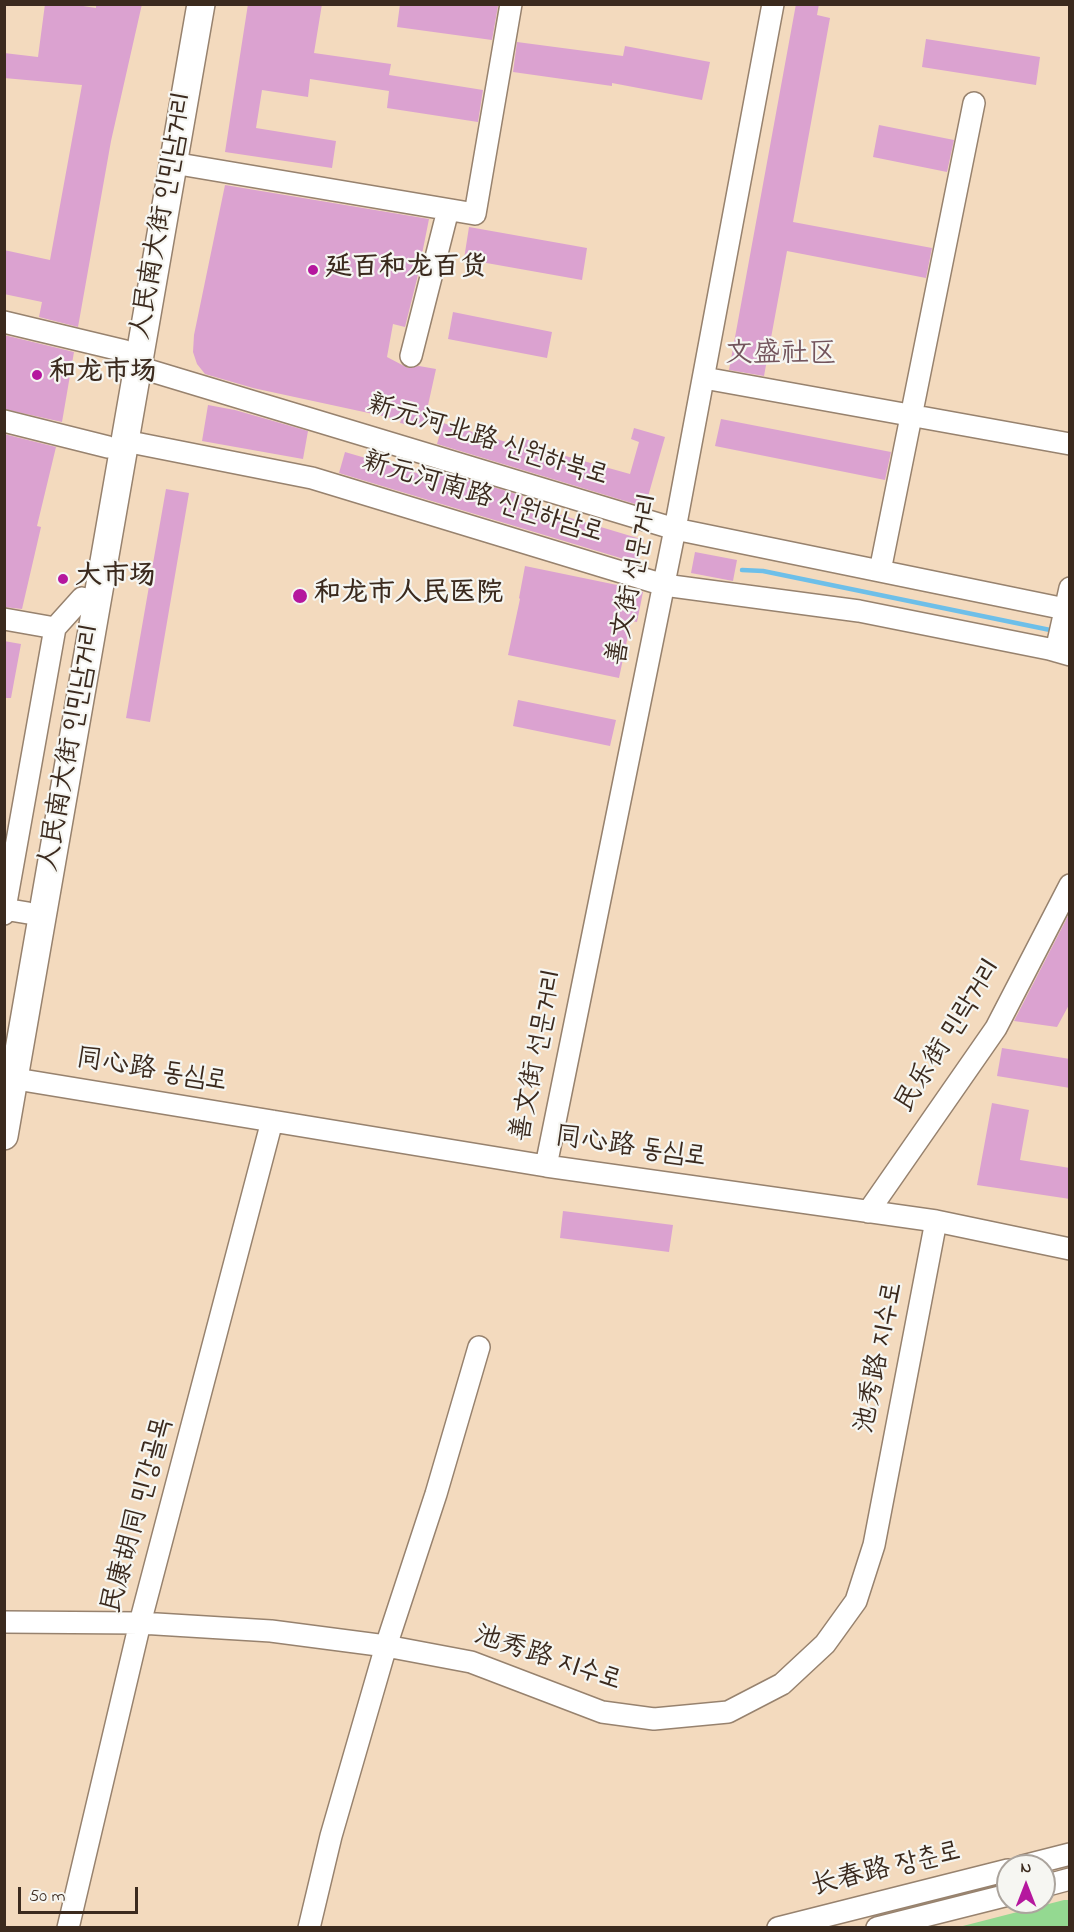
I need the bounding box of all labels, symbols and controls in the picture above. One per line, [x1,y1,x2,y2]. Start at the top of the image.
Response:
street label: 人民南大街 인민남거리 [126,90,202,342]
place label: 延百和龙百货 [325,254,487,286]
marker: 延百和龙百货 [306,263,320,277]
district label: 文盛社区 [725,339,837,373]
place label: 和龙市场 [49,359,157,391]
marker: 和龙市场 [30,368,44,382]
street label: 新元河北路 신원하북로 [363,390,611,494]
street label: 新元河南路 신원하남로 [358,447,606,551]
street label: 善文街 선문거리 [602,491,668,669]
place label: 大市场 [75,563,156,595]
marker: 大市场 [56,572,70,586]
place label: 和龙市人民医院 [314,580,503,612]
marker: 和龙市人民医院 [291,587,309,605]
street label: 人民南大街 인민남거리 [34,622,110,874]
street label: 民乐街 민락거리 [890,954,1010,1120]
street label: 善文街 선문거리 [506,967,572,1145]
street label: 同心路 동심로 [73,1044,229,1100]
street label: 同心路 동심로 [552,1122,708,1176]
street label: 池秀路 지수로 [851,1280,911,1436]
street label: 民康胡同 민강골목 [97,1414,181,1618]
street label: 池秀路 지수로 [469,1621,625,1699]
street label: 长春路 장춘로 [808,1837,964,1905]
north arrow [996,1854,1056,1914]
text: N [1021,1856,1031,1880]
scale bar [21,1875,141,1913]
text: 50 m [29,1884,66,1910]

